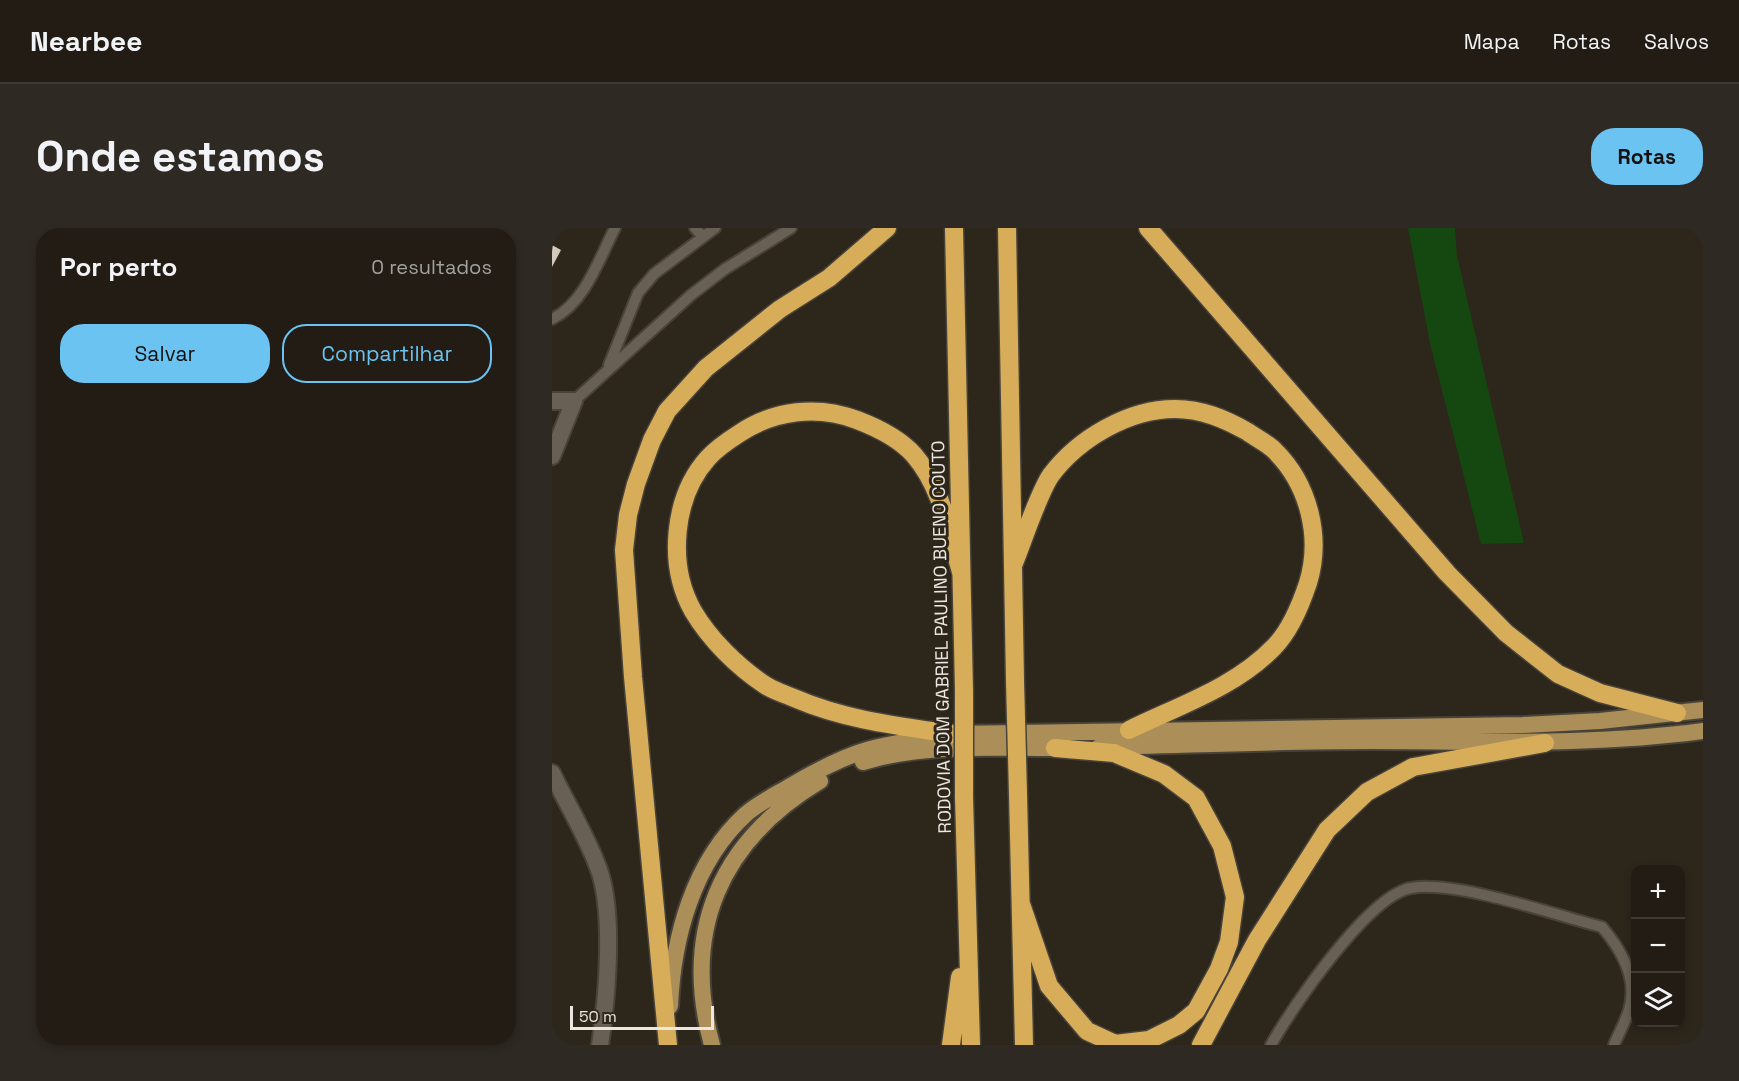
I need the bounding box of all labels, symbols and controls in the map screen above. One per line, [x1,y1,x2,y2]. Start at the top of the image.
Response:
text: Nearbee [30,23,142,59]
text: Mapa [1464,28,1519,55]
text: Rotas [1552,28,1611,55]
text: Salvos [1644,28,1709,55]
button: Rotas [1591,128,1703,185]
text: Onde estamos [36,130,325,183]
text: Por perto [60,250,177,284]
text: 0 resultados [371,254,492,280]
button: Salvar [60,324,270,383]
button: Compartilhar [282,324,492,383]
street label: RODOVIA DOM GABRIEL PAULINO BUENO COUTO [926,440,956,834]
map controls [1631,865,1685,1027]
button: + [1631,865,1685,919]
button: − [1631,919,1685,973]
button: layers [1631,973,1685,1027]
scale bar [570,1003,714,1030]
text: 50 m [579,1006,617,1027]

